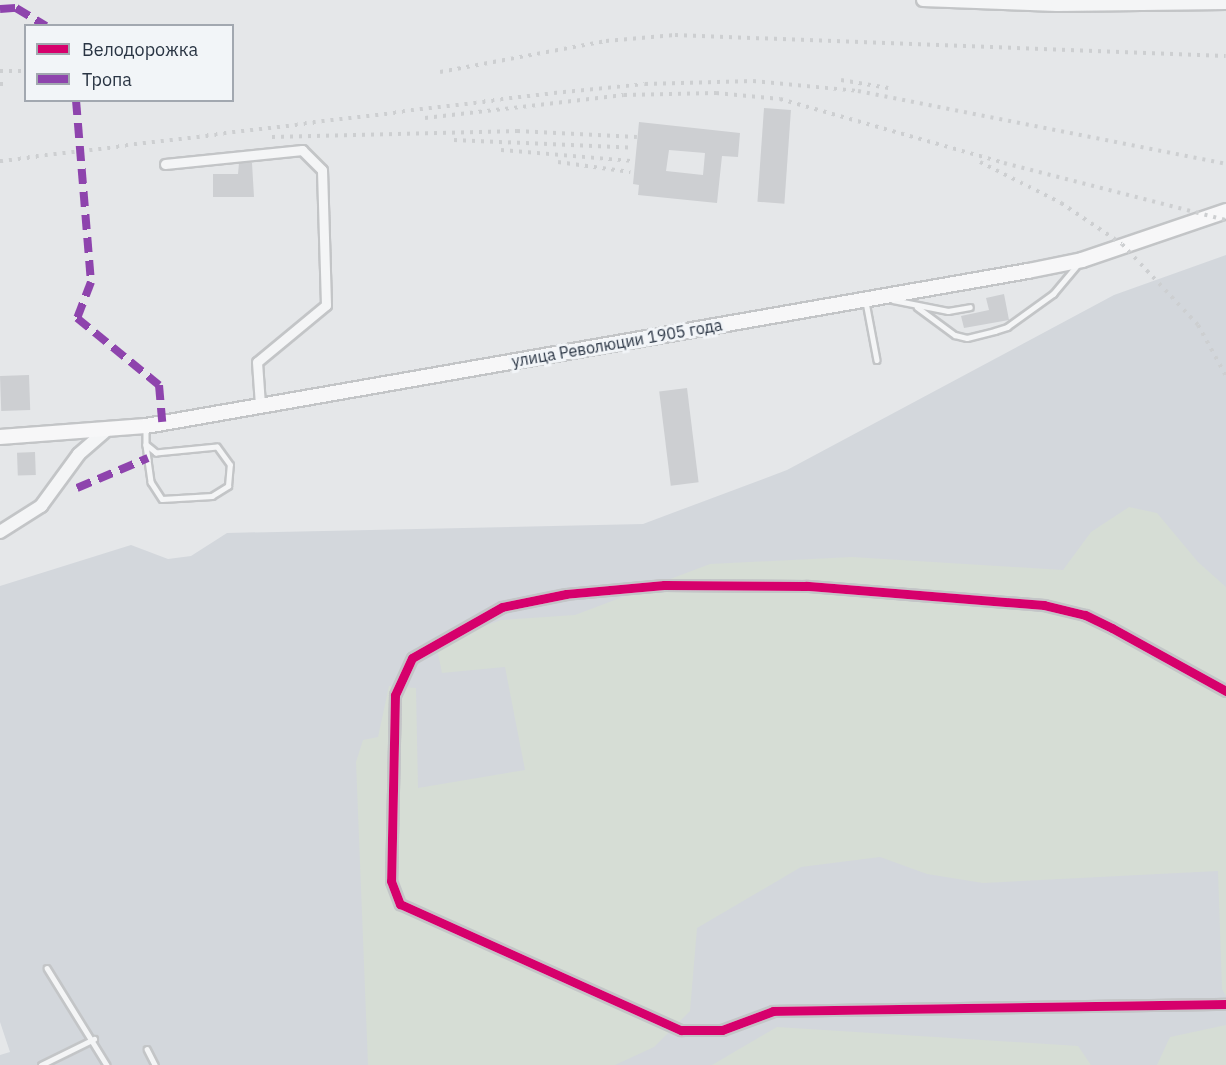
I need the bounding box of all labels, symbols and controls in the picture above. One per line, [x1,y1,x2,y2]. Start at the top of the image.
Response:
legend [24,24,234,102]
text: Велодорожка [82,38,198,61]
text: Тропа [82,68,132,91]
street label: улица Революции 1905 года [510,315,724,371]

